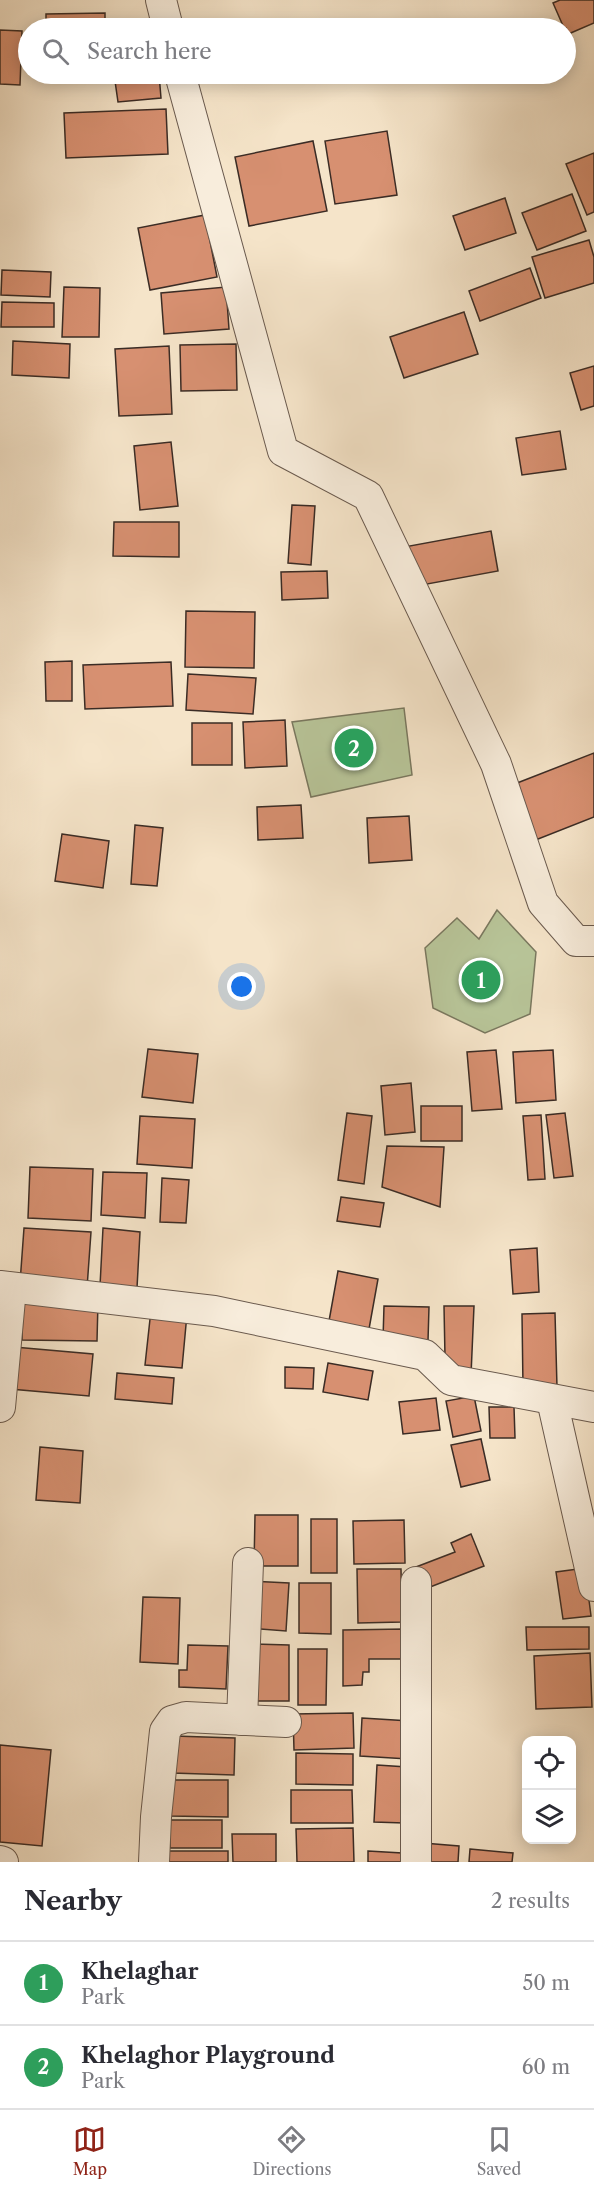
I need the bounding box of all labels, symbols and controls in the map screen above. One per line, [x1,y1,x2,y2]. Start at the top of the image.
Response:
search box [18,18,576,84]
icon: search [39,35,72,68]
text: Search here [87,38,212,65]
pin: 2 [334,726,374,771]
pin: 1 [462,958,500,1002]
your location [227,972,256,1001]
map controls [522,1736,576,1844]
button: locate [522,1736,576,1790]
button: layers [522,1790,576,1844]
text: Nearby [24,1885,122,1917]
text: 2 results [491,1889,570,1913]
text: Khelaghar [81,1958,199,1985]
text: 1 [39,1971,48,1995]
text: 50 m [523,1971,570,1995]
text: Park [81,1985,124,2009]
text: Khelaghor Playground [81,2042,335,2069]
text: 2 [38,2055,49,2079]
text: 60 m [522,2055,570,2079]
text: Park [81,2069,124,2093]
tab: Map [73,2123,107,2179]
tab: Directions [252,2123,331,2179]
tab: Saved [477,2123,521,2179]

